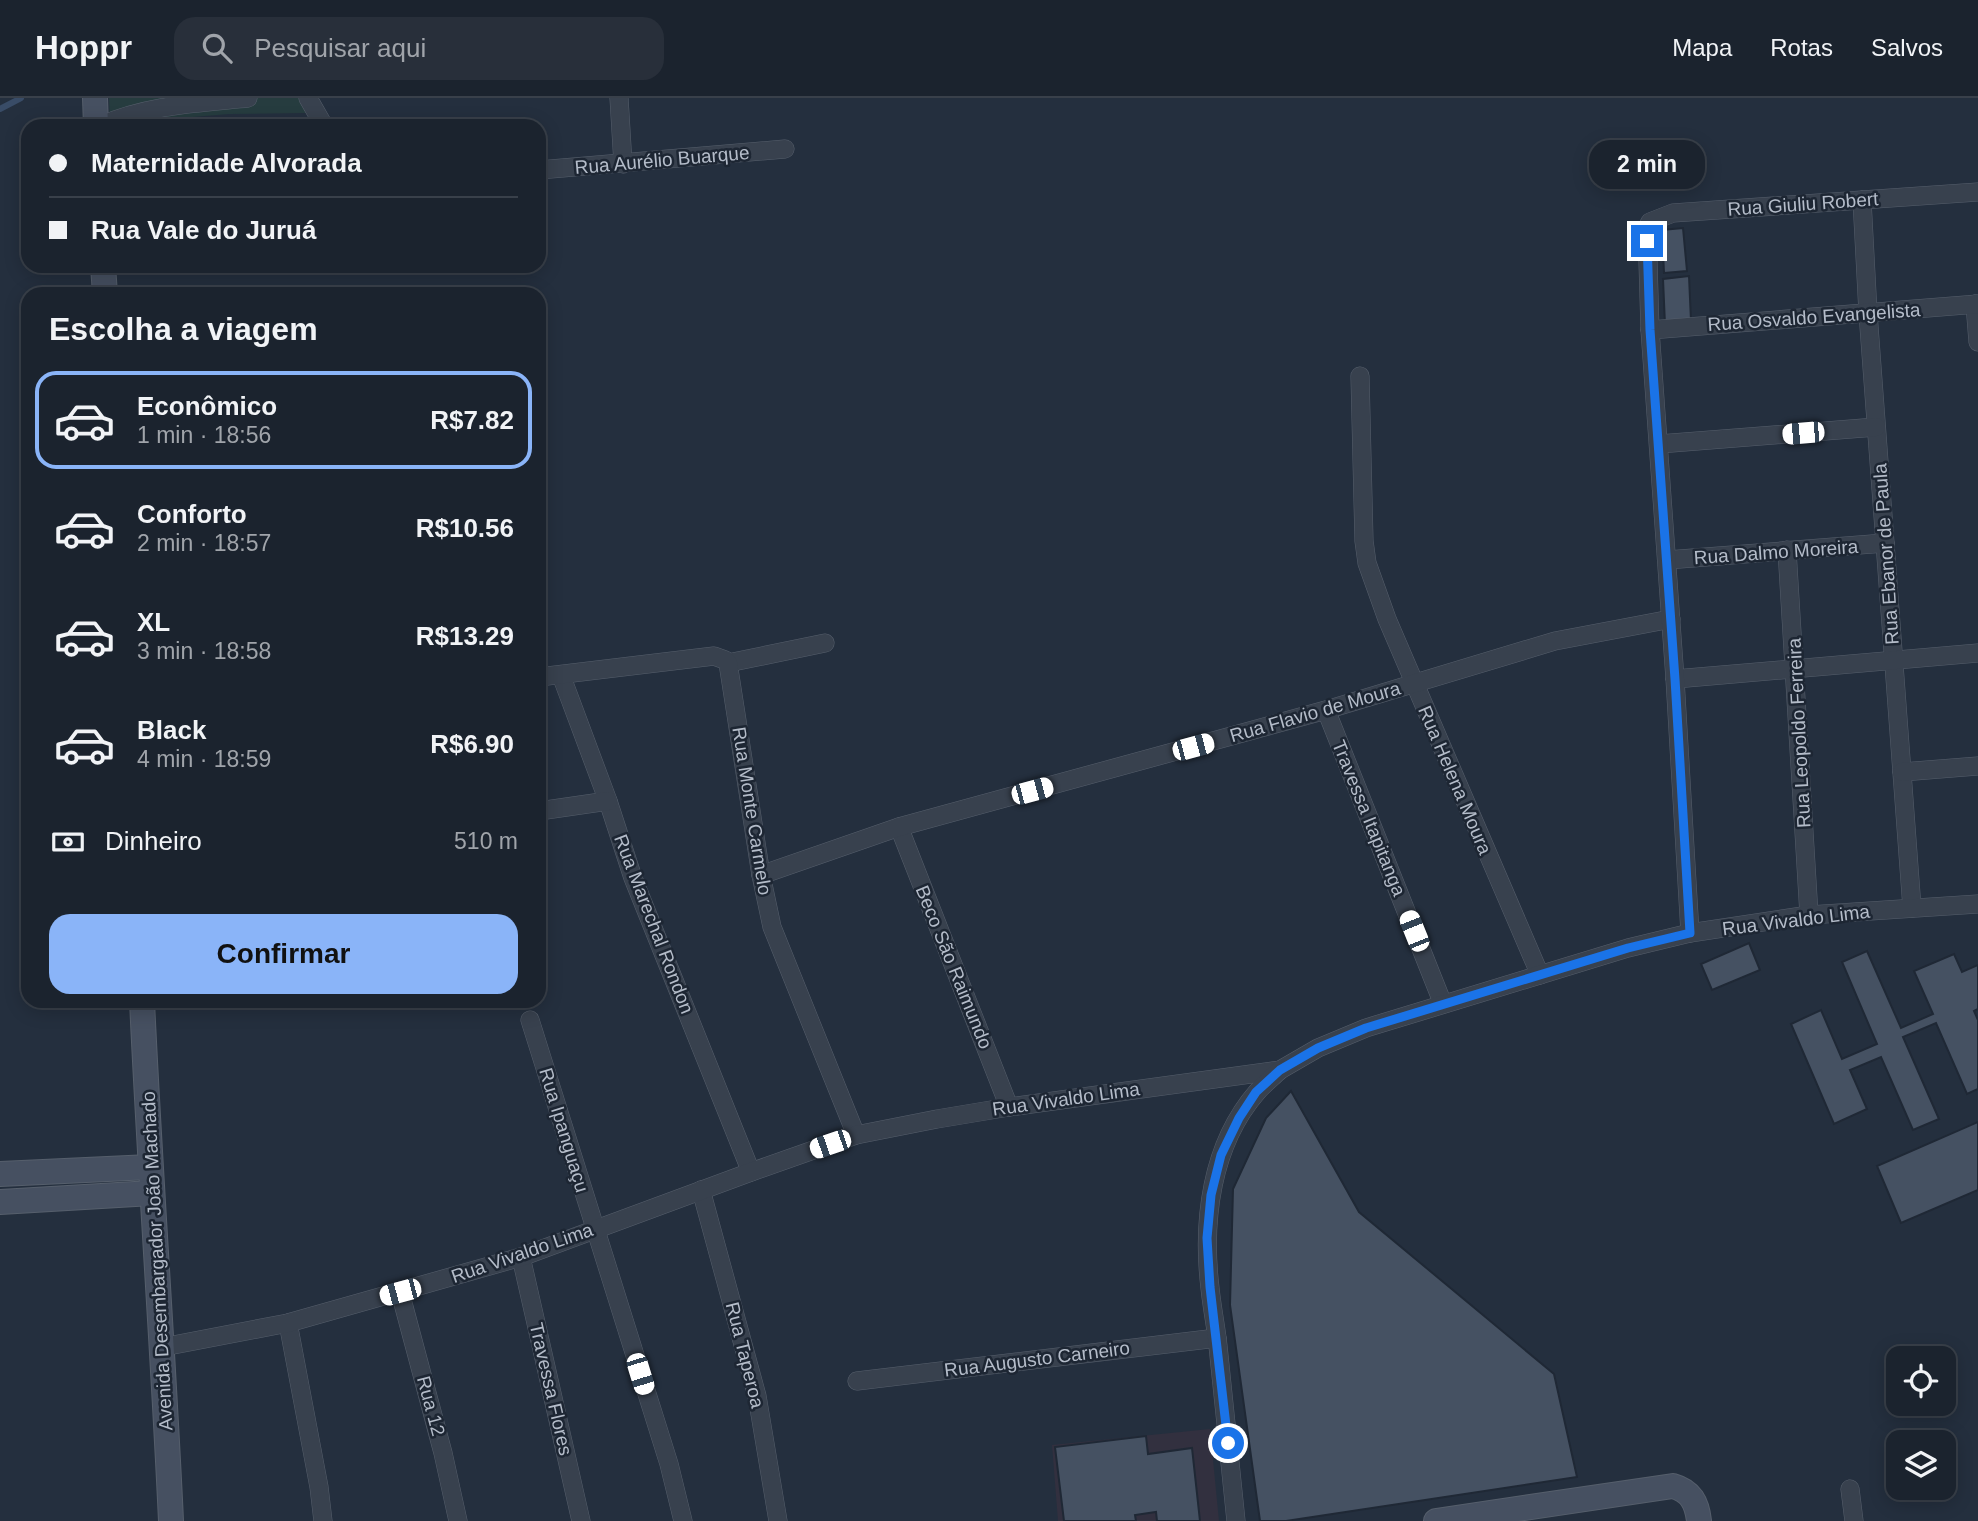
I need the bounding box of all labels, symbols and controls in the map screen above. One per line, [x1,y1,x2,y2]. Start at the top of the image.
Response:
search box [174,17,664,80]
text: Hoppr [35,29,132,66]
icon: search [198,29,236,67]
text: Pesquisar aqui [254,33,426,63]
text: Mapa [1672,34,1732,61]
text: Rotas [1770,34,1833,61]
text: Salvos [1871,34,1943,61]
callout: 2 min [1589,139,1705,188]
street label: Rua Aurélio Buarque [574,142,750,178]
text: Maternidade Alvorada [91,148,362,178]
text: 2 min [1617,151,1677,177]
street label: Rua Giuliu Robert [1727,188,1880,220]
text: Rua Vale do Juruá [91,215,316,245]
route end [1631,225,1663,257]
street label: Rua Osvaldo Evangelista [1707,299,1922,335]
text: Escolha a viagem [49,311,318,347]
icon: car [53,389,116,452]
text: Econômico [137,391,277,421]
text: R$7.82 [430,405,514,435]
car [1782,421,1825,445]
text: 1 min · 18:56 [137,422,271,448]
street label: Rua Ebanor de Paula [1869,462,1903,645]
icon: car [53,497,116,560]
text: Conforto [137,499,247,529]
text: R$10.56 [416,513,514,543]
text: 2 min · 18:57 [137,530,271,556]
street label: Rua Dalmo Moreira [1693,536,1859,568]
icon: car [53,605,116,668]
text: XL [137,607,170,637]
text: R$13.29 [416,621,514,651]
street label: Rua Leopoldo Ferreira [1784,637,1814,828]
text: 3 min · 18:58 [137,638,271,664]
street label: Rua Flavio de Moura [1227,677,1403,746]
street label: Rua Helena Moura [1414,702,1496,858]
icon: car [53,713,116,776]
text: Black [137,715,206,745]
street label: Rua Monte Carmelo [728,725,776,897]
text: R$6.90 [430,729,514,759]
car [1170,731,1217,763]
street label: Travessa Itapitanga [1328,737,1410,899]
text: 4 min · 18:59 [137,746,271,772]
car [1009,775,1056,807]
icon: cash [49,823,87,861]
text: Dinheiro [105,826,202,856]
text: 510 m [454,828,518,854]
street label: Rua Marechal Rondon [610,831,698,1017]
street label: Beco São Raimundo [912,882,996,1052]
street label: Rua Vivaldo Lima [1721,900,1871,939]
car [1397,908,1432,954]
button: Confirmar [49,914,518,994]
street label: Rua Ipanguaçu [535,1065,593,1195]
street label: Rua Vivaldo Lima [991,1078,1141,1120]
street label: Avenida Desembargador João Machado [138,1091,176,1431]
car [807,1127,854,1161]
street label: Rua Vivaldo Lima [448,1219,596,1287]
car [377,1276,424,1308]
street label: Rua Taperoa [722,1300,768,1411]
street label: Travessa Flores [526,1321,576,1457]
street label: Rua Augusto Carneiro [943,1337,1131,1381]
map controls [1886,1346,1956,1500]
button: locate [1886,1346,1956,1416]
car [624,1351,657,1397]
street label: Rua 12 [413,1374,449,1438]
route start [1212,1427,1244,1459]
button: layers [1886,1430,1956,1500]

